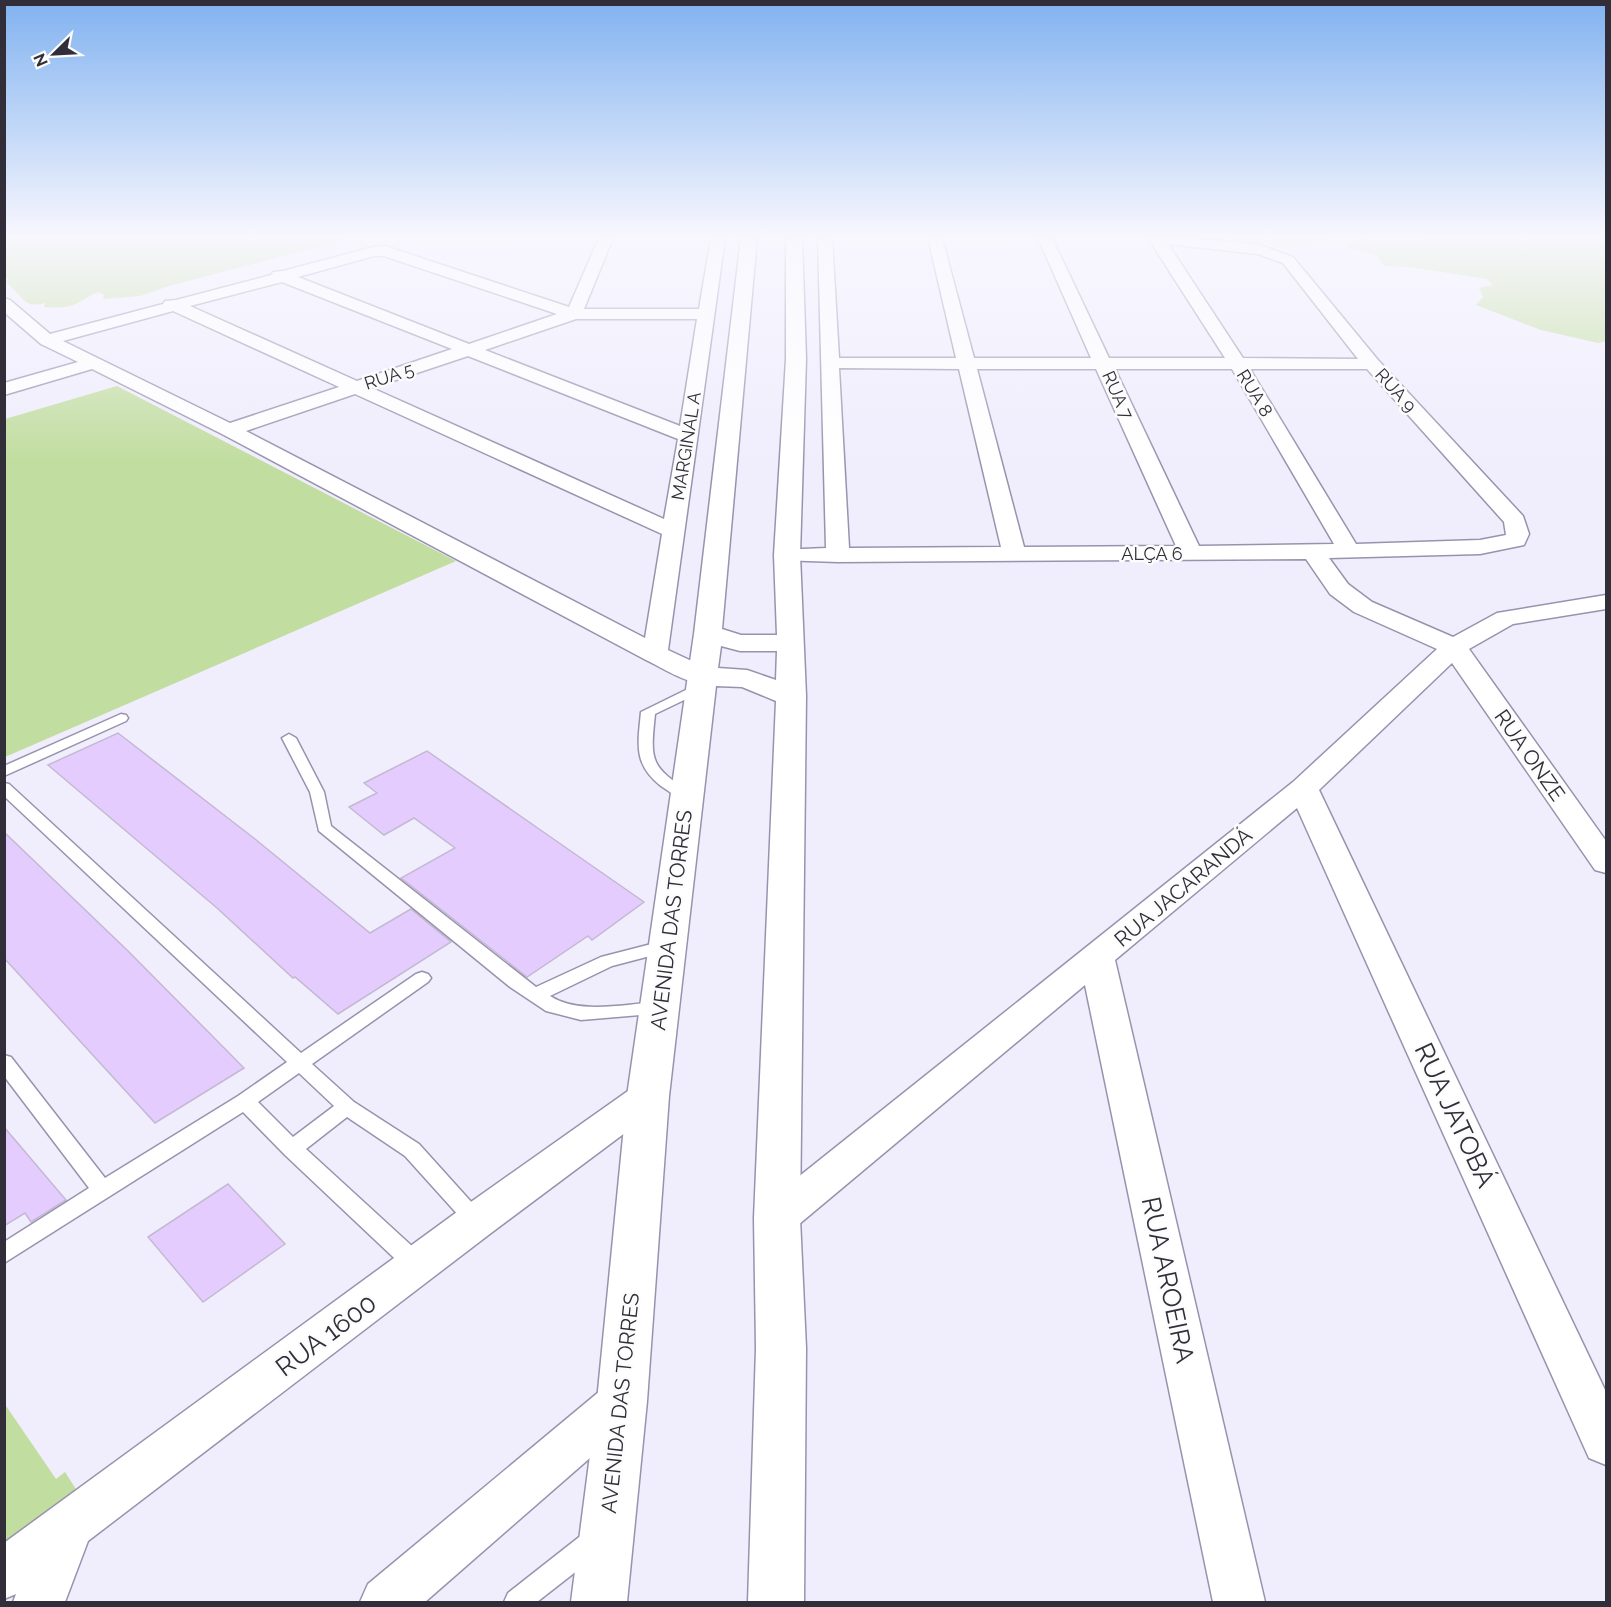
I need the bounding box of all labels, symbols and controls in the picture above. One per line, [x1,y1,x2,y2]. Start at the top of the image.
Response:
north arrow [24,24,84,84]
text: N [30,50,52,69]
street label: RUA 5 [362,358,417,394]
street label: RUA 9 [1371,364,1421,416]
street label: RUA 8 [1233,365,1277,421]
street label: RUA 7 [1098,368,1138,423]
street label: MARGINAL A [667,390,705,502]
street label: ALÇA 6 [1121,543,1183,564]
street label: RUA ONZE [1489,704,1571,806]
street label: AVENIDA DAS TORRES [645,808,697,1032]
street label: RUA JACARANDÁ [1109,822,1257,952]
street label: RUA JATOBÁ [1409,1038,1502,1192]
street label: RUA AROEIRA [1136,1194,1200,1366]
street label: RUA 1600 [270,1288,382,1382]
street label: AVENIDA DAS TORRES [596,1291,644,1515]

